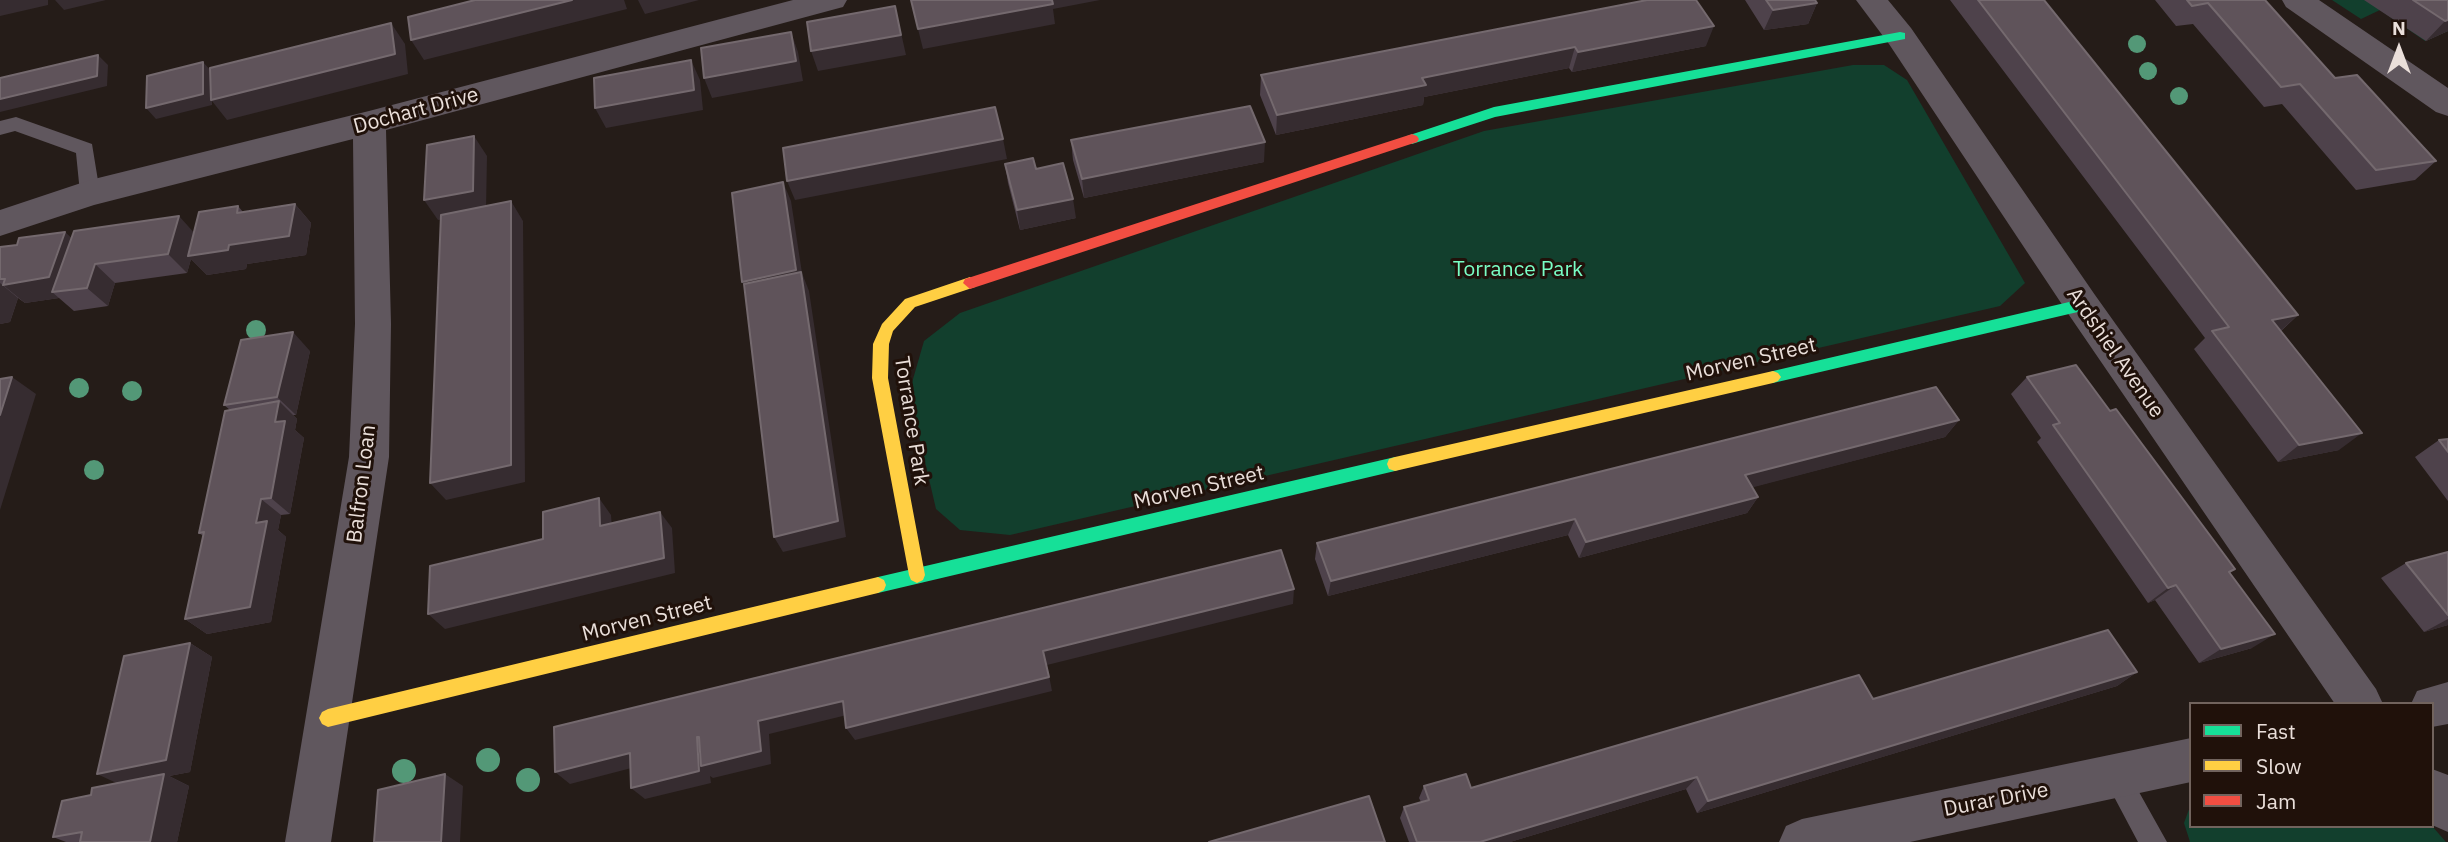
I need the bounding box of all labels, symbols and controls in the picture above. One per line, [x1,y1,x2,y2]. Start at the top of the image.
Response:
north arrow [2364,14,2434,84]
text: N [2392,16,2406,40]
street label: Dochart Drive [351,82,481,140]
park label: Torrance Park [1453,257,1583,283]
street label: Ardshiel Avenue [2061,283,2169,423]
street label: Morven Street [1683,333,1819,387]
street label: Torrance Park [888,355,934,487]
street label: Balfron Loan [342,423,382,545]
street label: Morven Street [1131,461,1267,515]
street label: Morven Street [579,591,715,647]
legend [2189,702,2434,828]
text: Fast [2256,717,2296,745]
text: Slow [2256,752,2302,780]
street label: Durar Drive [1941,777,2051,823]
text: Jam [2256,787,2296,815]

